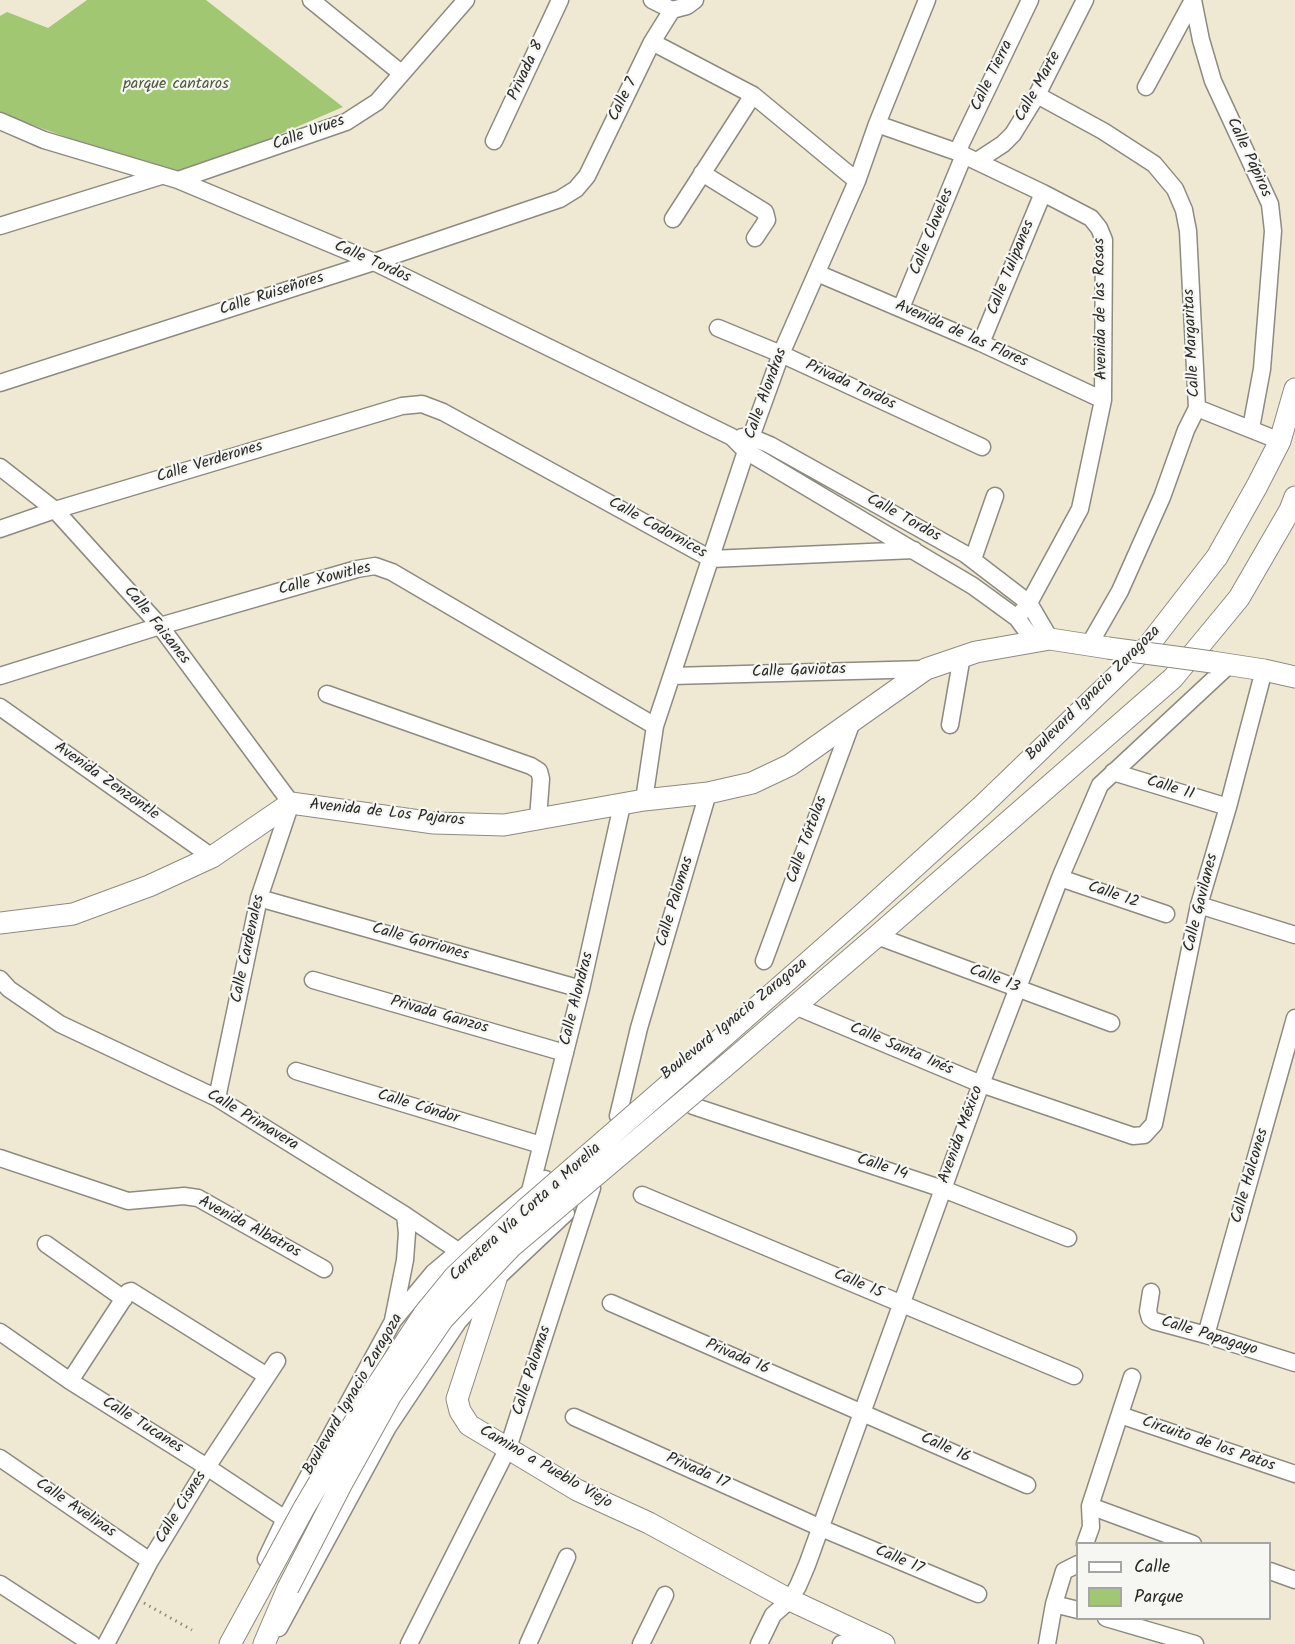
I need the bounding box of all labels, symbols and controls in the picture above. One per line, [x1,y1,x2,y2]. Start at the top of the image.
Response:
street label: Privada 8 [505,38,549,104]
street label: Calle Tierra [968,38,1018,114]
street label: Calle Marte [1012,49,1066,125]
park label: parque cantaros [123,75,229,95]
street label: Calle 7 [605,75,643,125]
street label: Calle Urues [270,112,348,156]
street label: Calle Pápiros [1221,115,1275,201]
street label: Calle Claveles [907,186,959,278]
street label: Calle Tulipanes [984,218,1040,318]
street label: Calle Tordos [331,238,413,288]
street label: Avenida de las Rosas [1091,238,1113,380]
street label: Calle Ruiseñores [217,269,327,321]
street label: Calle Margaritas [1181,288,1205,398]
street label: Avenida de las Flores [892,297,1030,373]
street label: Calle Alondras [742,346,792,442]
street label: Privada Tordos [802,357,898,415]
street label: Calle Verderones [155,438,265,488]
street label: Calle Tordos [863,491,943,547]
street label: Calle Codornices [605,494,709,564]
street label: Calle Xowitles [277,559,373,601]
street label: Calle Faisanes [119,583,193,669]
street label: Boulevard Ignacio Zaragoza [1023,623,1165,765]
street label: Calle Gaviotas [752,661,846,683]
street label: Avenida Zenzontle [50,739,162,825]
street label: Calle 11 [1144,773,1196,805]
street label: Calle Tórtolas [783,794,833,886]
street label: Avenida de Los Pajaros [308,796,466,832]
street label: Calle Gavilanes [1181,852,1223,954]
street label: Calle Palomas [653,855,699,949]
street label: Calle 12 [1085,878,1141,914]
street label: Calle Cardenales [228,893,270,1005]
street label: Calle Gorriones [369,920,471,966]
street label: Calle Alondras [557,950,599,1048]
street label: Boulevard Ignacio Zaragoza [658,955,812,1085]
street label: Calle 13 [966,962,1022,998]
street label: Privada Ganzos [388,993,490,1039]
street label: Calle Santa Inés [846,1020,956,1080]
street label: Avenida México [935,1084,989,1186]
street label: Calle Primavera [203,1086,301,1156]
street label: Calle Cóndor [375,1086,461,1130]
street label: Calle Halcones [1228,1126,1274,1226]
street label: Carretera Vía Corta a Morelia [446,1140,606,1286]
street label: Calle 14 [854,1151,910,1185]
street label: Avenida Albatros [195,1193,303,1263]
street label: Calle 15 [830,1266,886,1304]
street label: Boulevard Ignacio Zaragoza [300,1311,408,1479]
street label: Calle Papagayo [1159,1313,1259,1361]
street label: Calle Palomas [510,1324,556,1418]
street label: Privada 16 [702,1336,772,1380]
street label: Calle Tucanes [98,1393,186,1459]
street label: Circuito de los Patos [1139,1413,1277,1477]
street label: Camino a Pueblo Viejo [475,1422,615,1514]
street label: Calle 16 [917,1430,973,1468]
street label: Privada 17 [663,1450,731,1494]
street label: Calle Cisnes [152,1468,212,1548]
street label: Calle Avelinas [31,1475,119,1543]
street label: Calle 17 [872,1542,926,1580]
legend [1076,1542,1271,1620]
text: Calle [1134,1553,1170,1582]
text: Parque [1134,1583,1183,1612]

